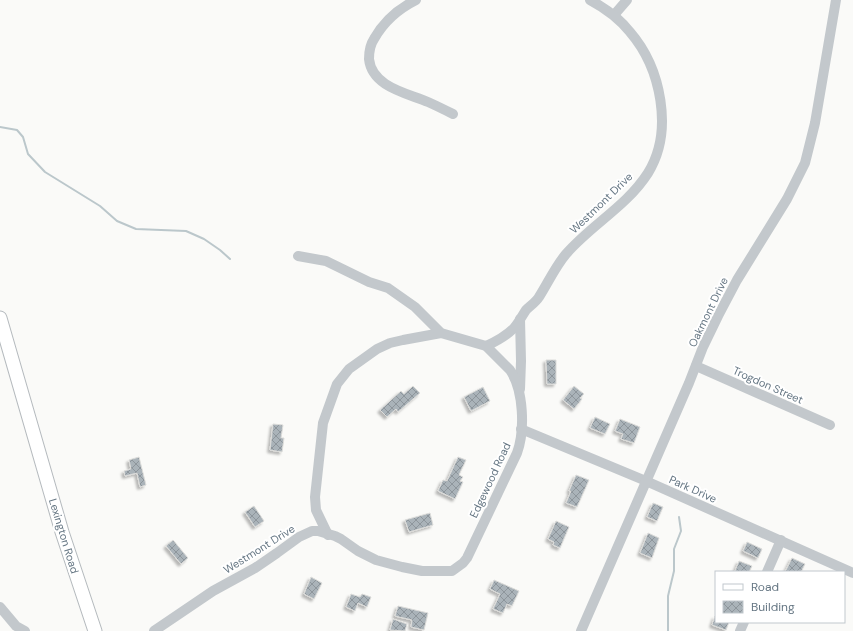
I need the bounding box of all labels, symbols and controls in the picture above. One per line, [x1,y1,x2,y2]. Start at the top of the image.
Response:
street label: Westmont Drive [567,170,635,236]
street label: Oakmont Drive [685,275,731,349]
street label: Trogdon Street [731,363,805,407]
street label: Edgewood Road [466,440,514,520]
street label: Park Drive [667,472,719,506]
street label: Lexington Road [46,497,82,575]
street label: Westmont Drive [221,521,297,577]
legend [715,571,845,623]
text: Road [751,579,779,595]
text: Building [751,599,795,615]

